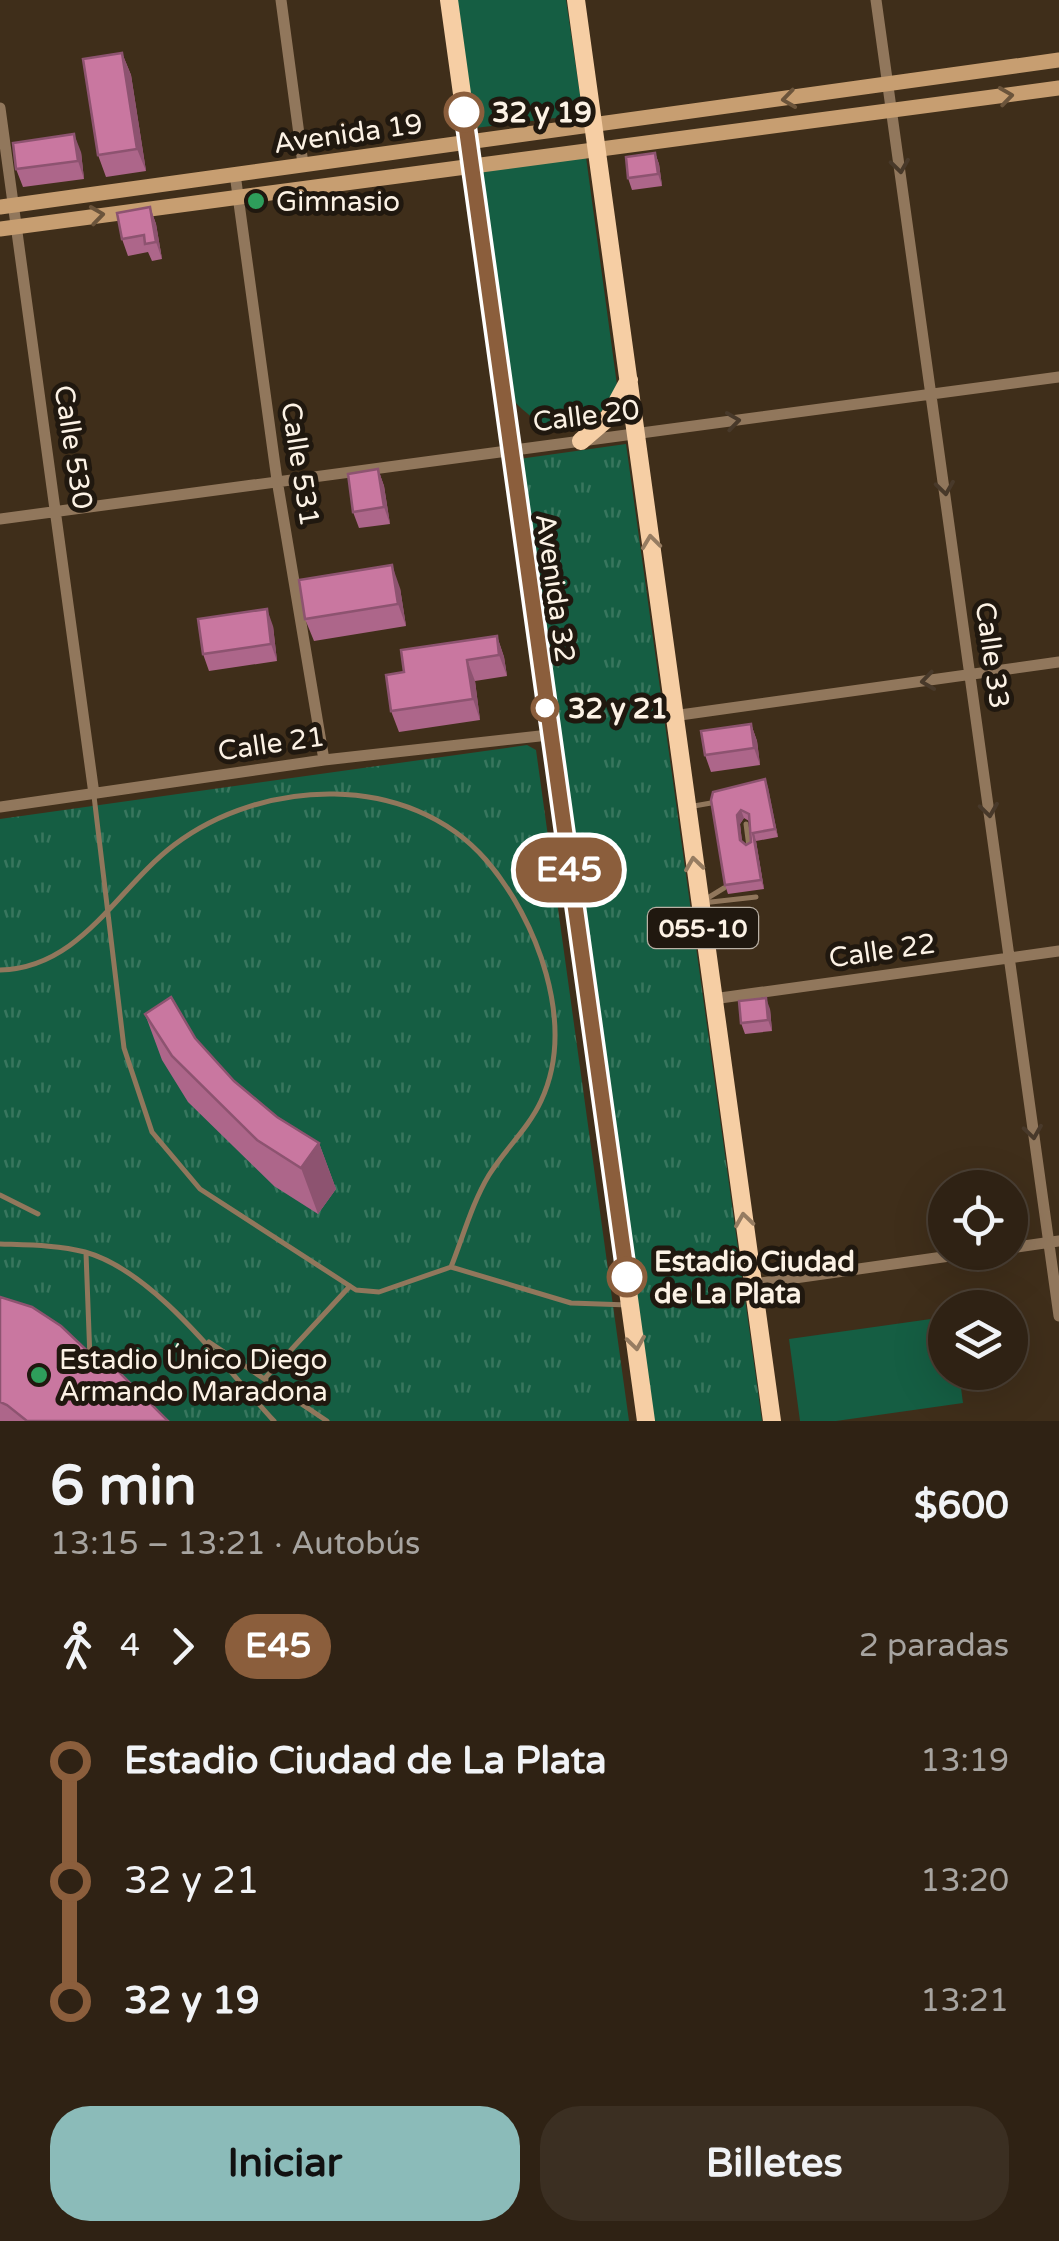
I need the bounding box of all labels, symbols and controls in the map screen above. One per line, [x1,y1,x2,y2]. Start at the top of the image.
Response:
one-way arrow [997,86,1014,107]
one-way arrow [781,87,798,108]
marker: 32 y 19 [445,93,483,131]
place label: 32 y 19 [492,96,592,130]
street label: Avenida 19 [271,107,425,161]
one-way arrow [888,158,909,174]
place label: Gimnasio [276,185,400,219]
marker: Gimnasio [245,190,267,212]
one-way arrow [88,206,105,227]
street label: Calle 530 [46,383,100,512]
street label: Calle 20 [531,393,642,439]
street label: Calle 531 [273,400,327,529]
one-way arrow [725,411,741,432]
one-way arrow [933,479,954,496]
street label: Avenida 32 [528,511,582,665]
one-way arrow [641,534,662,550]
street label: Calle 33 [968,600,1016,711]
one-way arrow [919,669,936,690]
place label: 32 y 21 [568,692,668,726]
marker: 32 y 21 [532,695,558,721]
street label: Calle 21 [216,720,327,768]
one-way arrow [977,801,998,818]
line badge: E45 [512,838,626,902]
text: E45 [536,849,602,891]
one-way arrow [684,856,705,872]
road number: 055-10 [648,908,758,948]
street label: Calle 22 [827,927,938,975]
one-way arrow [1022,1123,1043,1140]
map controls [928,1170,1028,1390]
button: locate [928,1170,1028,1270]
one-way arrow [734,1212,755,1228]
place label: Estadio Ciudad de La Plata [654,1245,855,1311]
marker: Estadio Ciudad de La Plata [608,1258,646,1296]
button: layers [928,1290,1028,1390]
one-way arrow [624,1334,645,1351]
place label: Estadio Único Diego Armando Maradona [59,1343,328,1409]
marker: Estadio Único Diego Armando Maradona [28,1364,50,1386]
text: 6 min [50,1454,197,1520]
text: $600 [914,1483,1009,1529]
text: 13:15 – 13:21 · Autobús [50,1525,420,1563]
icon: walk [50,1619,105,1674]
icon: forward [155,1619,210,1674]
text: E45 [245,1625,311,1667]
text: 4 [120,1627,140,1665]
text: 2 paradas [859,1627,1009,1665]
text: Estadio Ciudad de La Plata [124,1738,607,1784]
text: 13:19 [920,1742,1009,1780]
text: 32 y 21 [124,1858,260,1904]
text: 13:20 [920,1862,1009,1900]
text: 32 y 19 [124,1978,260,2024]
text: 13:21 [920,1982,1009,2020]
button: Iniciar [50,2106,520,2221]
button: Billetes [540,2106,1009,2221]

